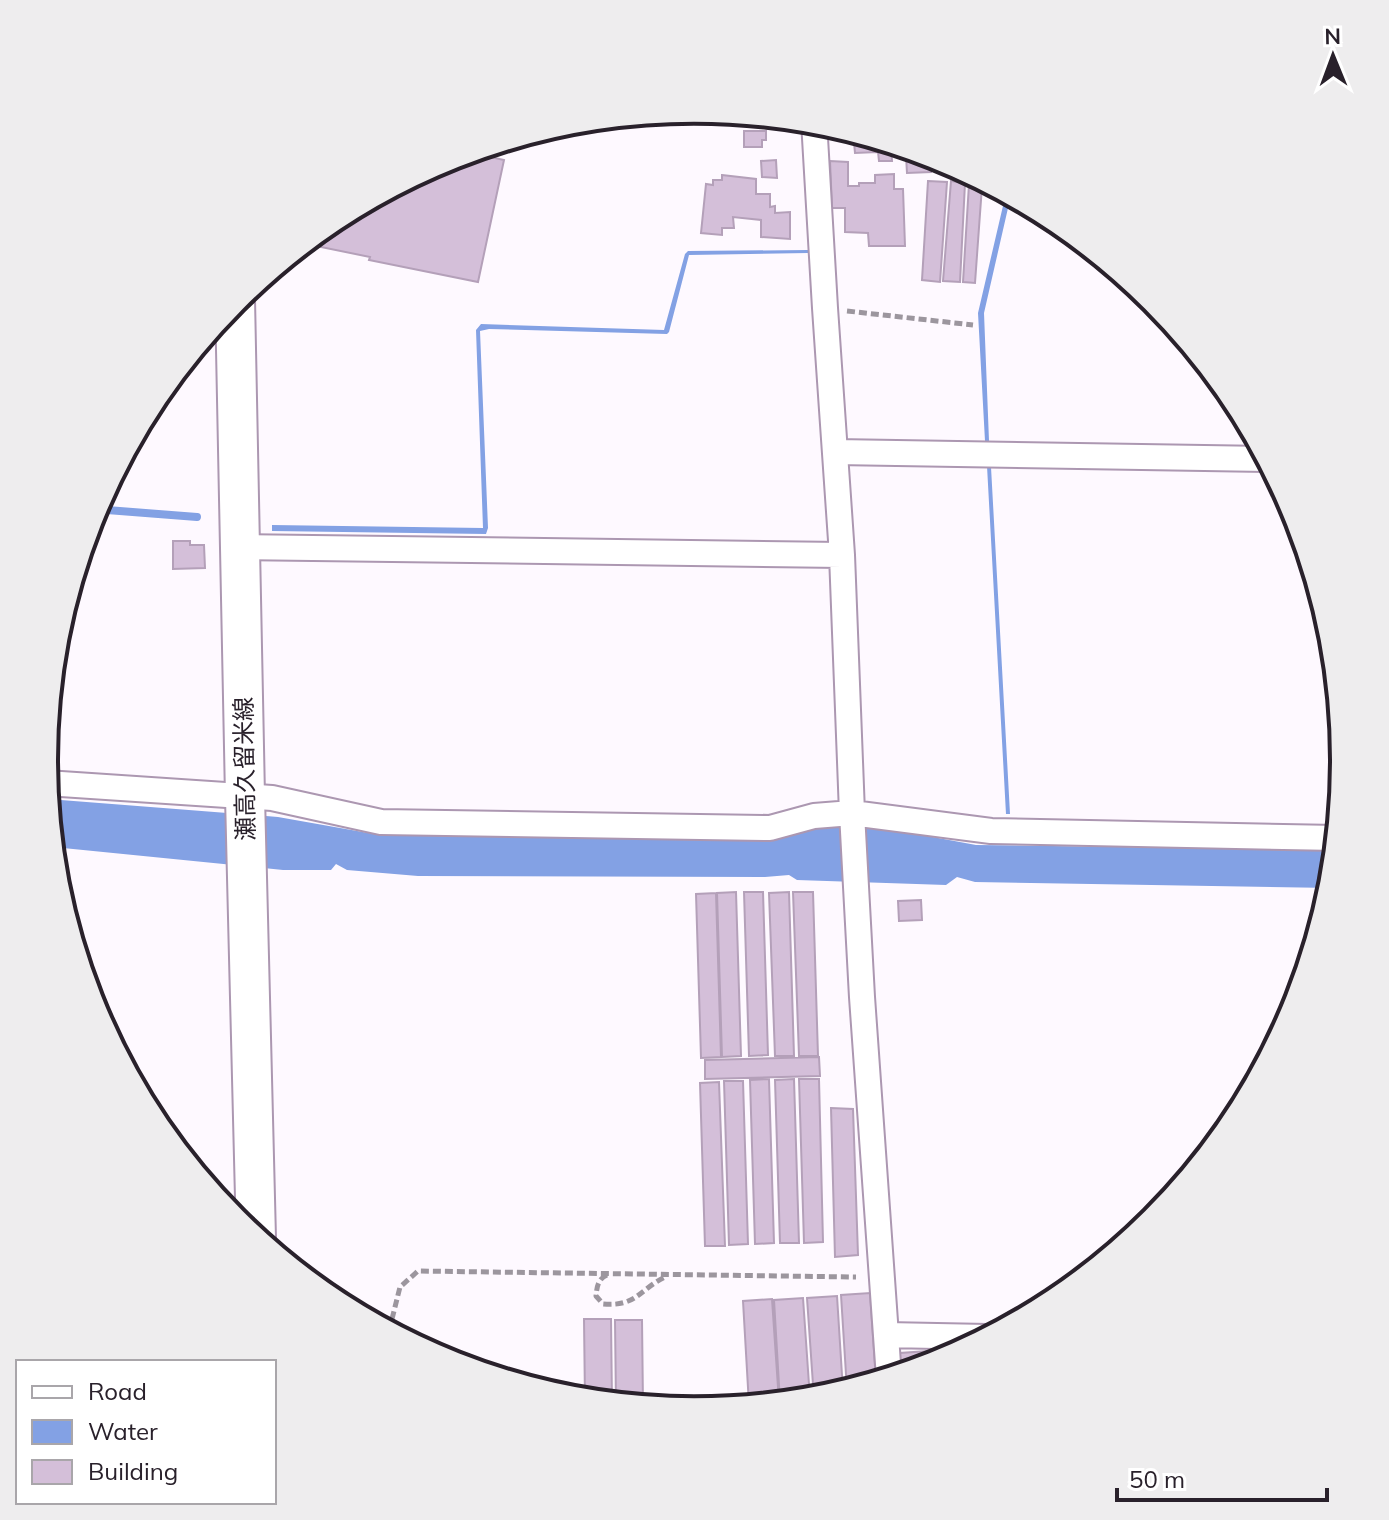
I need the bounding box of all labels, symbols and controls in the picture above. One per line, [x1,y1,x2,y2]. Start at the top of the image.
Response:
north arrow [1293,16,1373,96]
text: N [1324,22,1341,50]
street label: 瀬高久留米線 [228,697,260,841]
legend [16,1360,276,1504]
text: Road [88,1376,147,1406]
text: Water [88,1416,158,1446]
scale bar [1117,1452,1327,1502]
text: Building [88,1456,178,1486]
text: 50 m [1129,1464,1185,1494]

